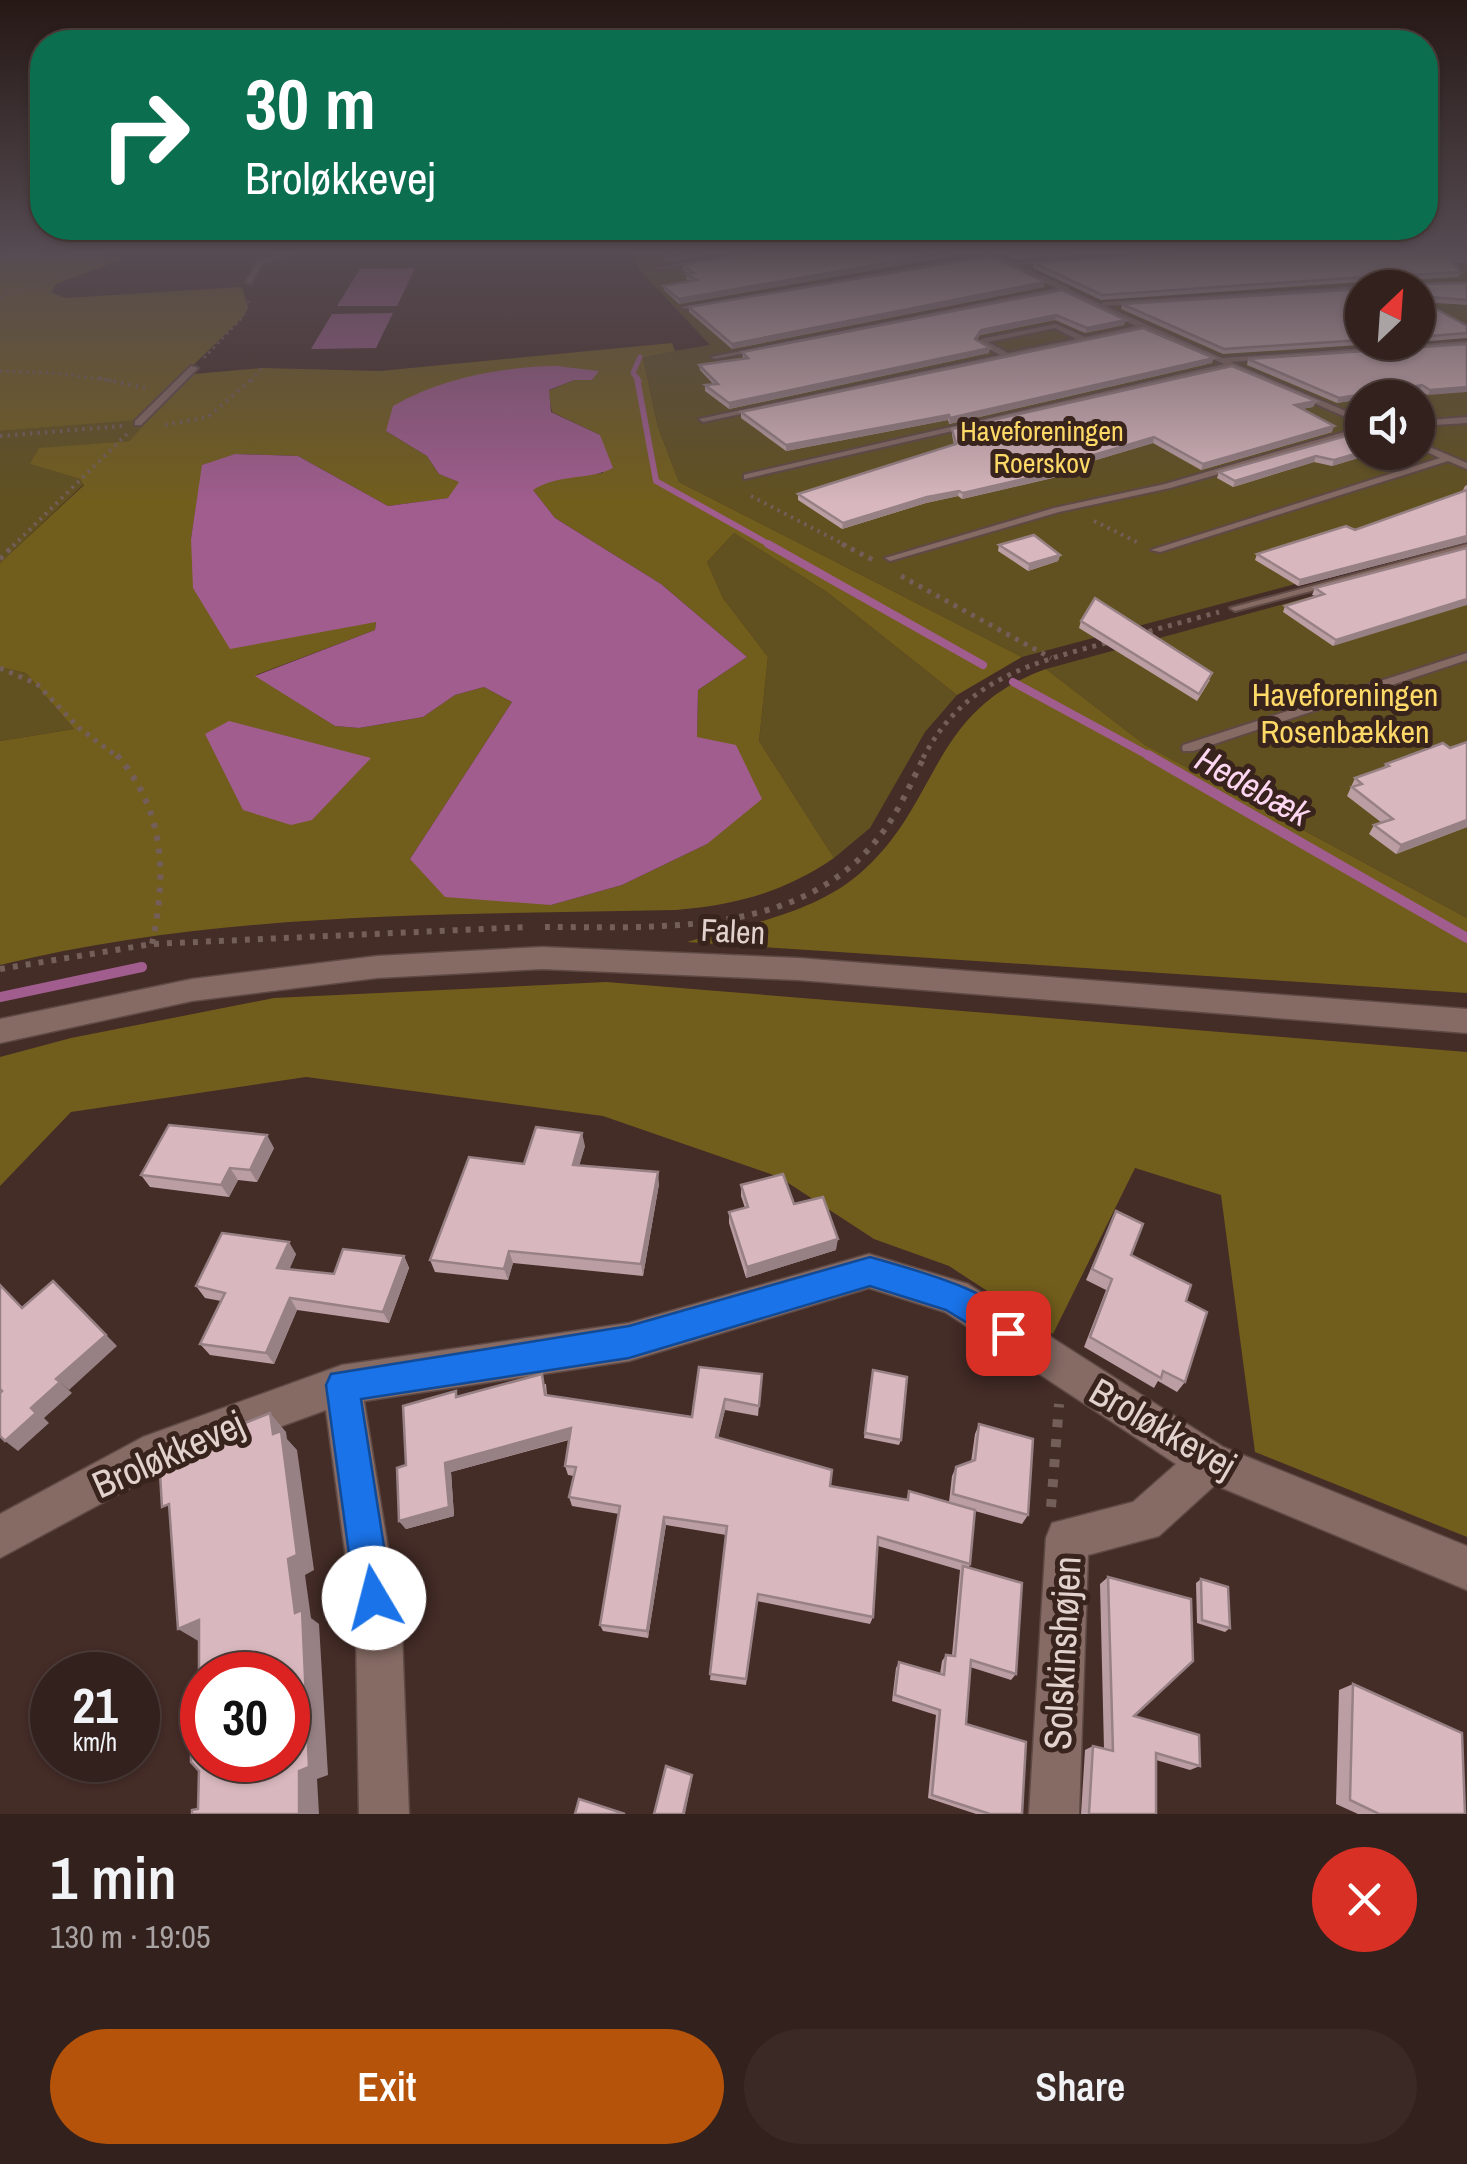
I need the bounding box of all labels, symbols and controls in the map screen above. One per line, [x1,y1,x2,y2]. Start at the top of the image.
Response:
text: 30 m [245,57,376,151]
icon: right [80,70,210,200]
text: Broløkkevej [245,147,436,208]
north arrow [1345,270,1435,360]
map controls [1345,270,1435,470]
button: sound [1345,380,1435,470]
park label: Haveforeningen Roerskov [960,412,1124,482]
park label: Haveforeningen Rosenbækken [1252,673,1438,753]
water label: Hedebæk [1187,735,1320,838]
street label: Falen [700,908,766,954]
pin [966,1291,1051,1376]
icon: arrive [981,1306,1036,1361]
street label: Broløkkevej [1081,1366,1245,1490]
street label: Broløkkevej [84,1398,252,1510]
position arrow [322,1546,426,1650]
street label: Solskinshøjen [1031,1555,1093,1751]
speed limit sign: 30 [180,1652,310,1782]
text: 21 [72,1671,118,1739]
text: km/h [73,1725,117,1759]
text: 1 min [50,1837,177,1918]
button: close [1312,1847,1417,1952]
text: 130 m · 19:05 [50,1915,210,1958]
button: Exit [50,2029,724,2144]
button: Share [744,2029,1417,2144]

